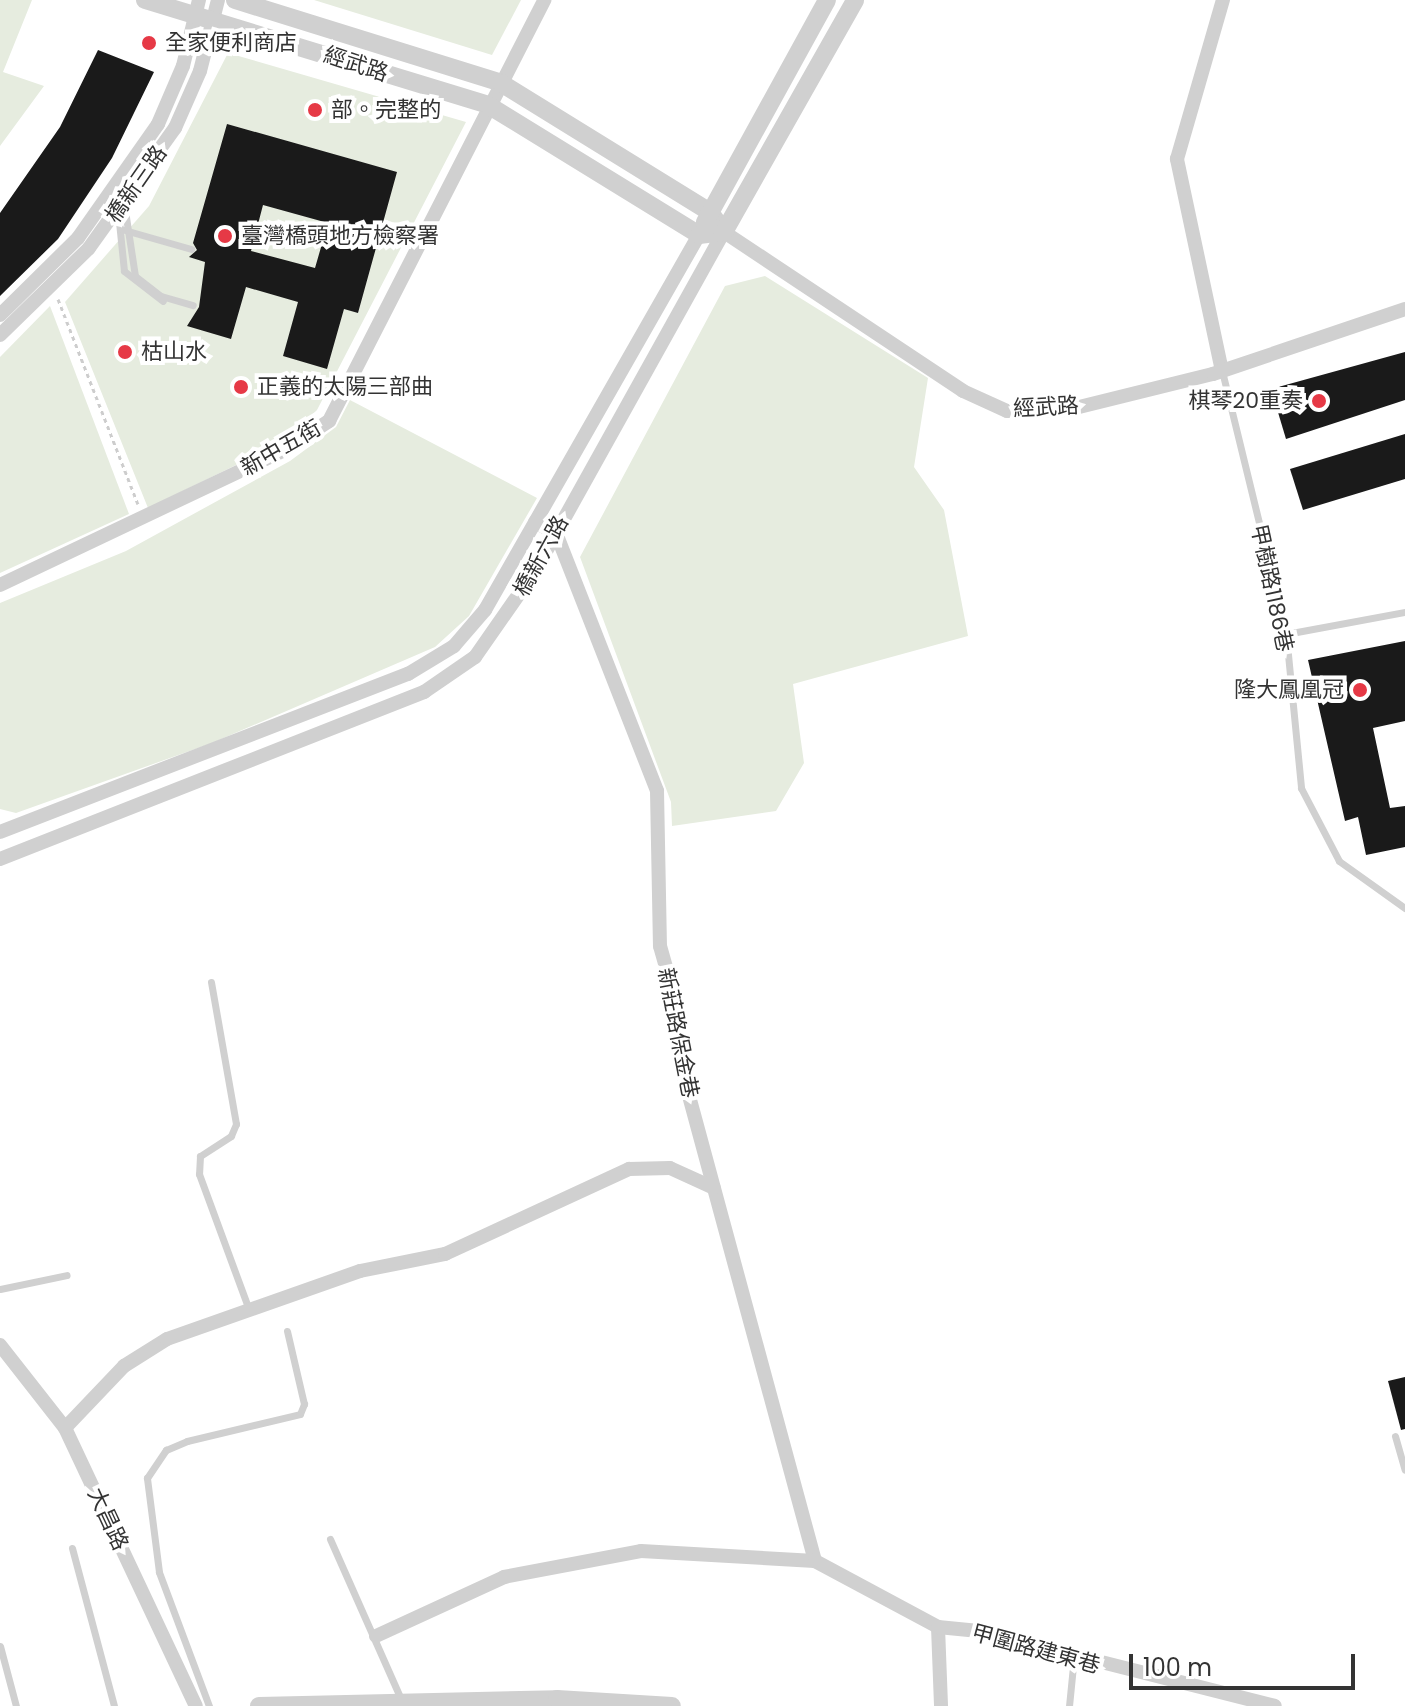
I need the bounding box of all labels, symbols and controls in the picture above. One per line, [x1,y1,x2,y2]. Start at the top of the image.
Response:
place label: 全家便利商店 [165,30,297,56]
marker: 全家便利商店 [140,34,158,52]
street label: 經武路 [321,41,391,87]
place label: 部。完整的 [331,97,441,123]
marker: 部。完整的 [306,101,324,119]
street label: 橋新三路 [100,140,172,228]
place label: 臺灣橋頭地方檢察署 [241,223,439,249]
marker: 臺灣橋頭地方檢察署 [216,227,234,245]
place label: 枯山水 [141,339,207,365]
marker: 枯山水 [116,343,134,361]
place label: 正義的太陽三部曲 [257,374,433,400]
marker: 正義的太陽三部曲 [232,378,250,396]
place label: 棋琴20重奏 [1189,388,1303,414]
street label: 經武路 [1012,392,1080,422]
marker: 棋琴20重奏 [1310,392,1328,410]
street label: 新中五街 [236,415,326,481]
street label: 橋新六路 [508,511,574,601]
street label: 甲樹路1186巷 [1246,522,1298,654]
place label: 隆大鳳凰冠 [1234,677,1344,703]
marker: 隆大鳳凰冠 [1351,681,1369,699]
street label: 新莊路保金巷 [652,966,704,1100]
street label: 大昌路 [82,1484,134,1554]
street label: 甲圍路建東巷 [969,1619,1103,1679]
scale bar [1133,1638,1359,1688]
text: 100 m [1143,1651,1212,1684]

